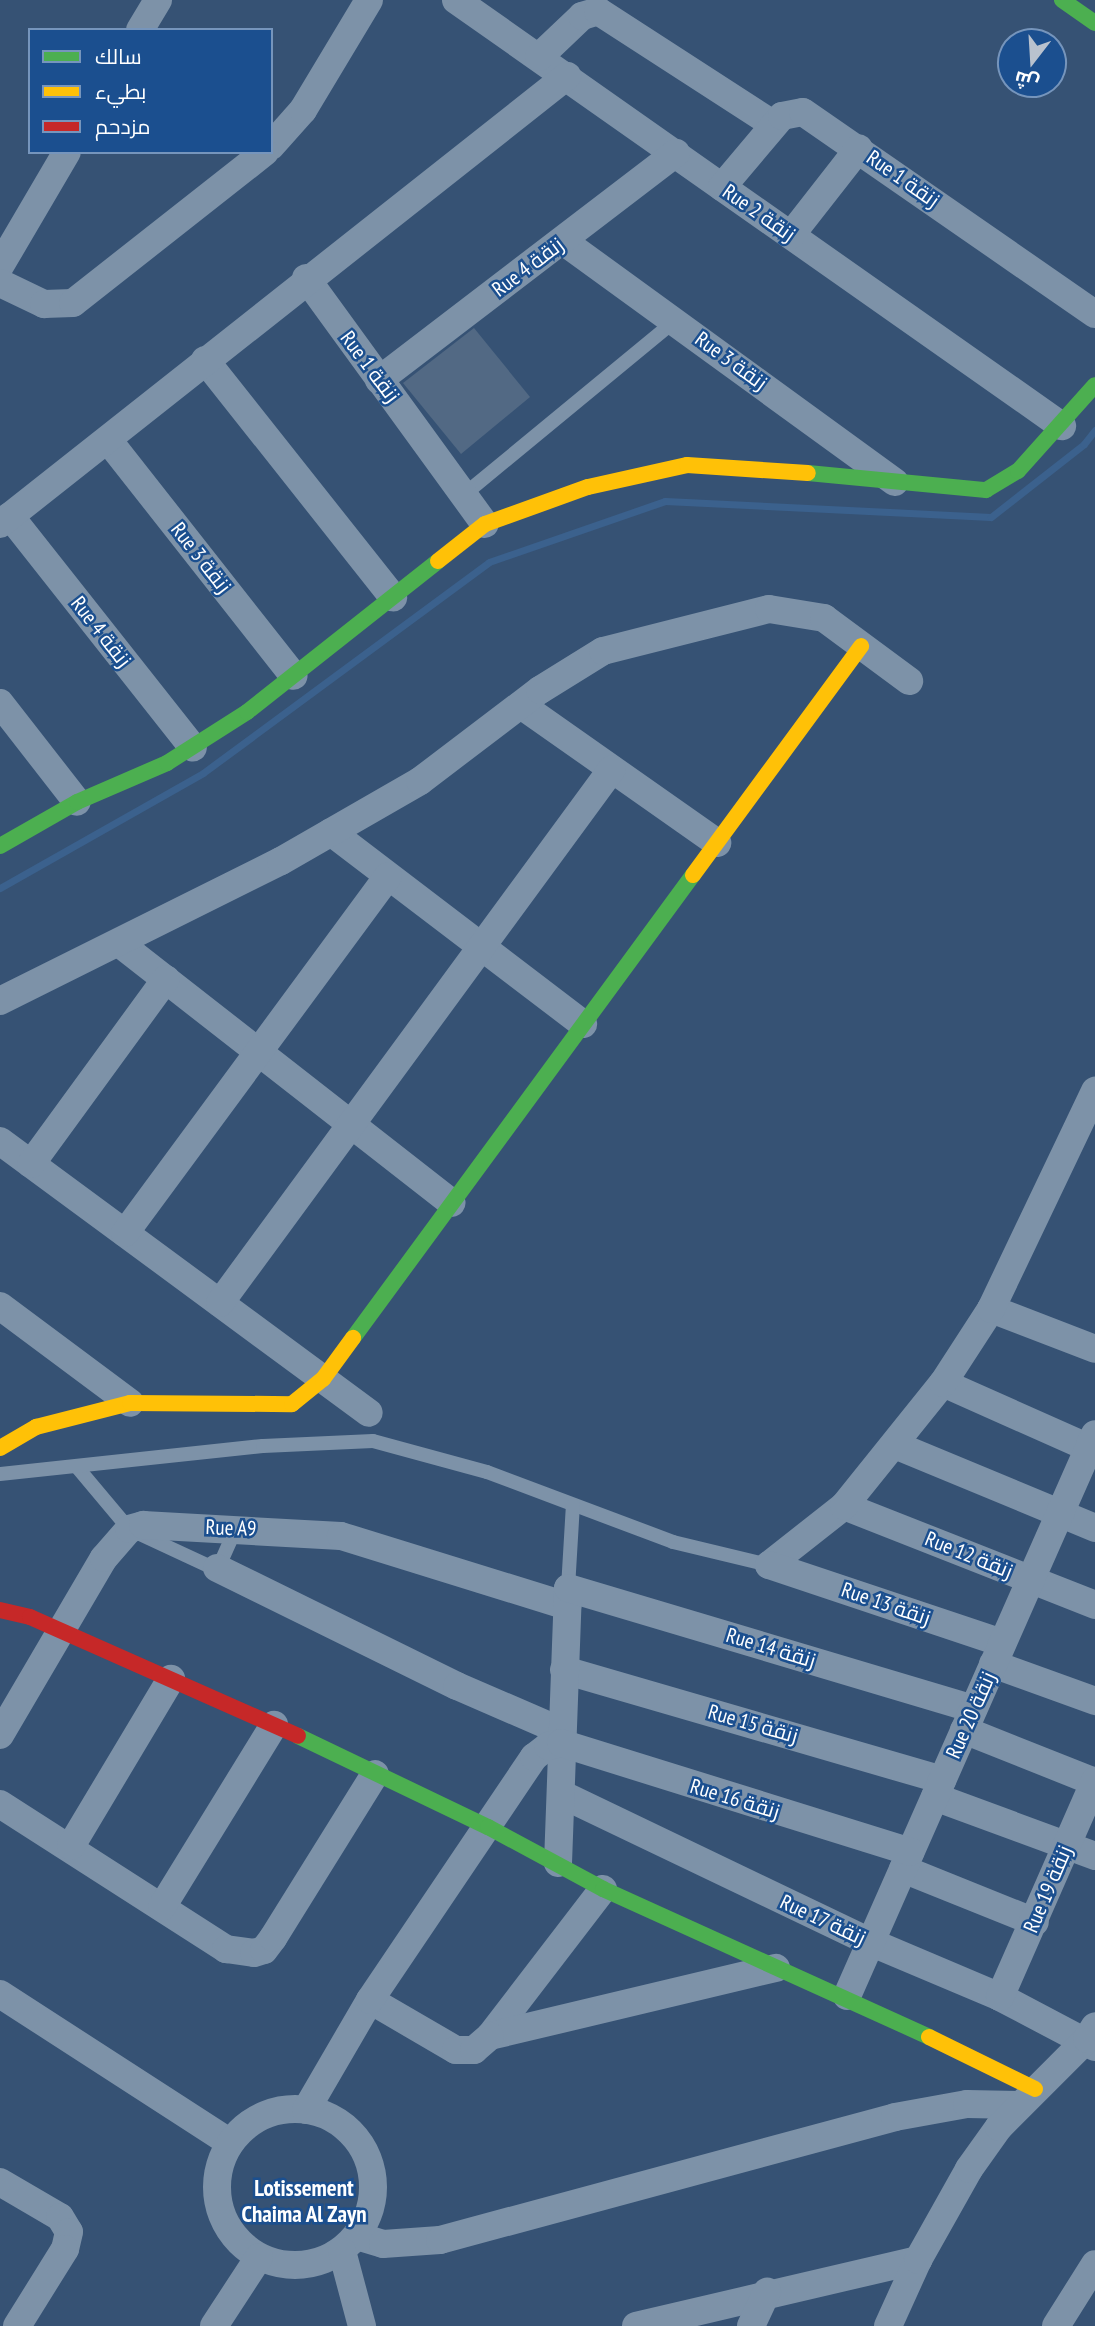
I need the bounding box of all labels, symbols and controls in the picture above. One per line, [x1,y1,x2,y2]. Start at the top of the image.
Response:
legend [28,28,273,154]
north arrow [997,28,1067,98]
text: سالك [95,43,142,70]
text: ش [1011,66,1042,96]
text: بطيء [95,78,146,105]
text: مزدحم [95,113,150,140]
street label: Rue 1 زنقة [862,145,944,213]
street label: Rue 2 زنقة [718,179,800,247]
street label: Rue 4 زنقة [487,232,569,302]
street label: Rue 1 زنقة [335,326,405,408]
street label: Rue 3 زنقة [690,326,772,396]
street label: Rue 3 زنقة [166,518,236,598]
street label: Rue 4 زنقة [66,592,136,672]
street label: Rue A9 [205,1515,257,1541]
street label: Rue 12 زنقة [921,1526,1017,1584]
street label: Rue 13 زنقة [838,1577,934,1631]
street label: Rue 14 زنقة [723,1622,819,1674]
street label: Rue 20 زنقة [941,1668,1001,1762]
street label: Rue 15 زنقة [705,1699,801,1749]
street label: Rue 16 زنقة [687,1773,783,1825]
street label: Rue 19 زنقة [1018,1842,1078,1936]
street label: Rue 17 زنقة [776,1889,870,1951]
district label: Lotissement Chaima Al Zayn [241,2174,367,2228]

